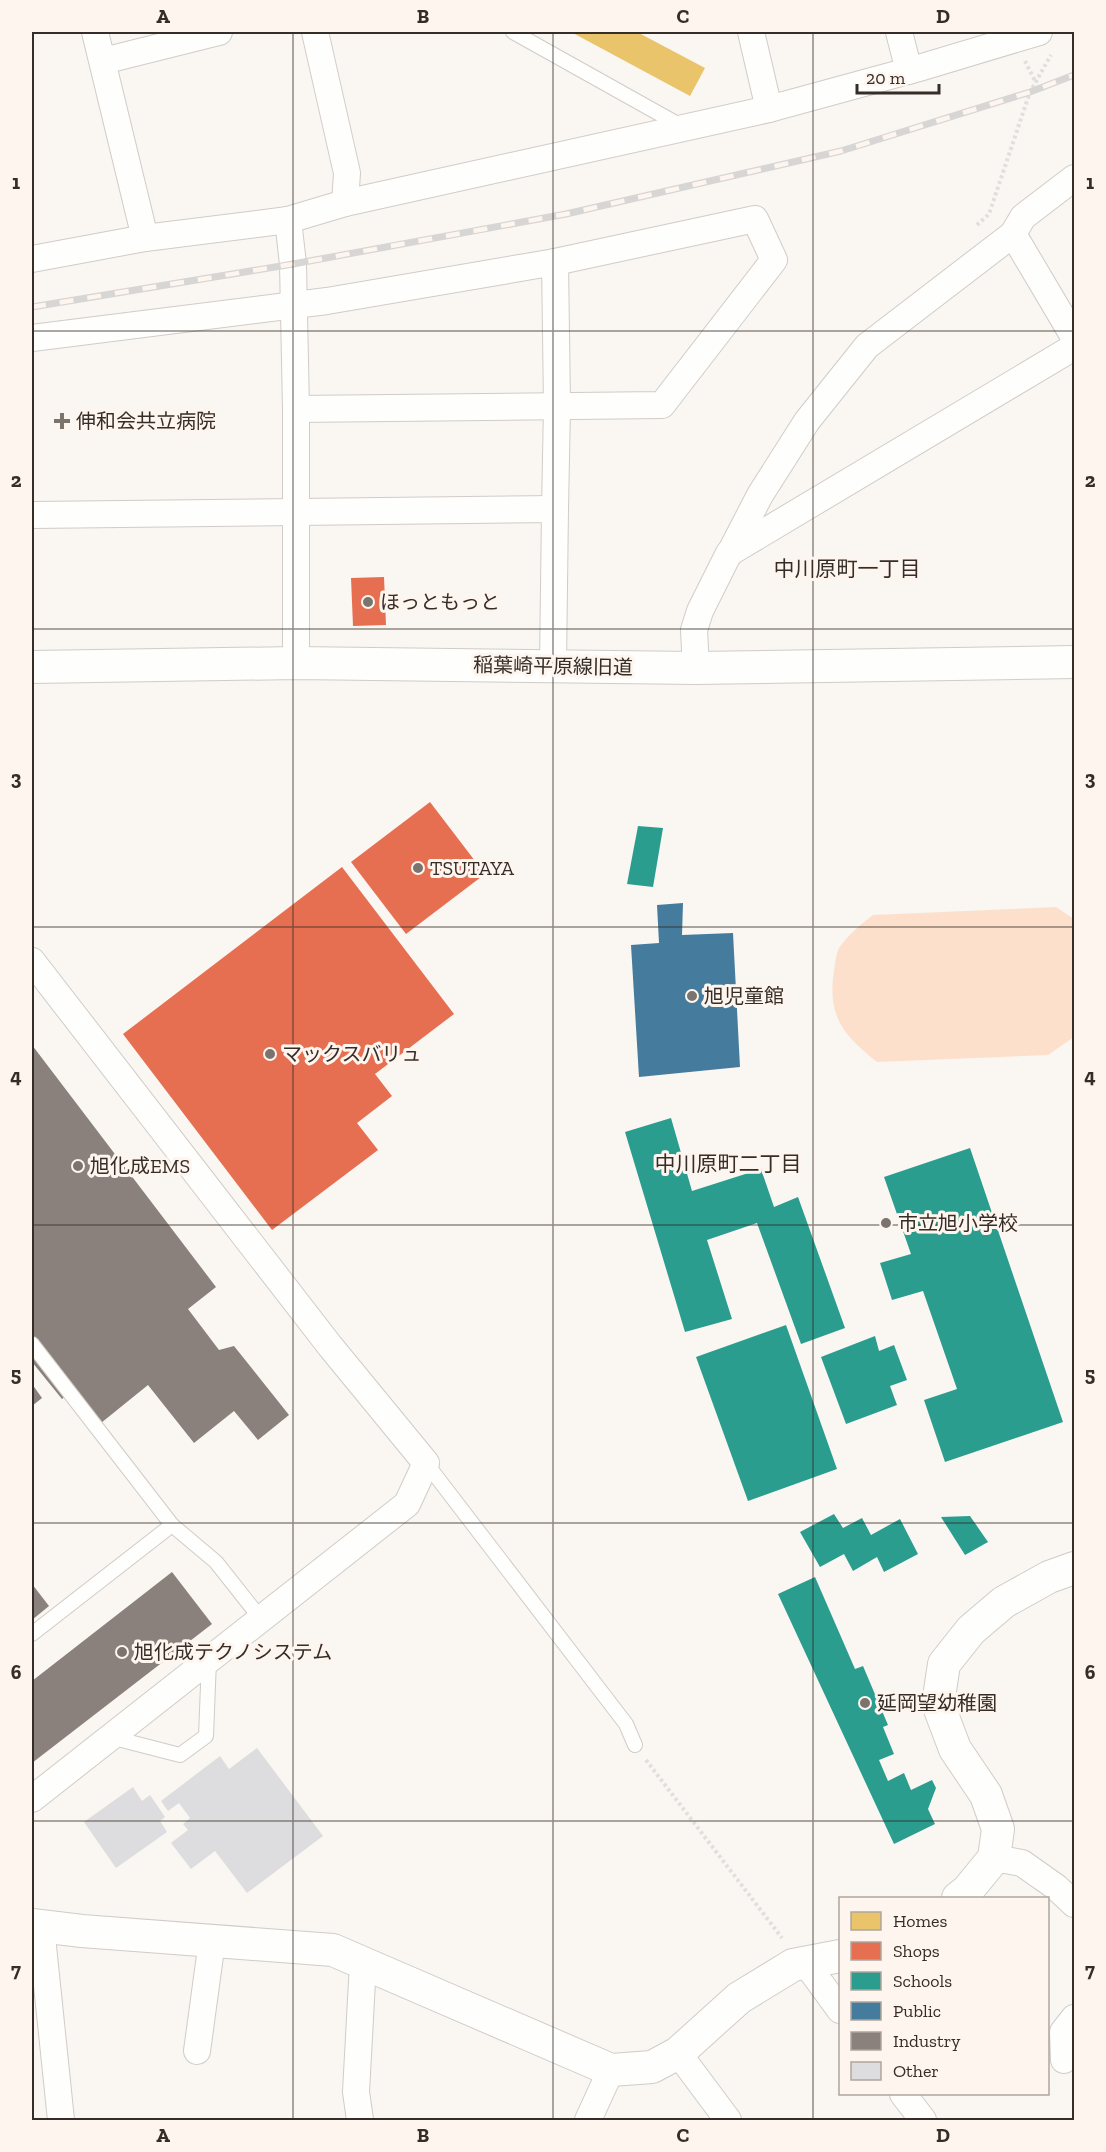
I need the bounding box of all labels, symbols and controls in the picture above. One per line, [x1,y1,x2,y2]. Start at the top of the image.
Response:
text: A [156,4,170,28]
text: B [417,4,429,28]
text: C [677,4,690,28]
text: D [936,4,950,28]
scale bar [857,57,940,95]
text: 20 m [866,67,906,89]
text: 1 [12,170,20,194]
text: 1 [1086,170,1094,194]
place label: 伸和会共立病院 [76,409,216,433]
marker: 伸和会共立病院 [53,412,71,430]
text: 2 [11,468,22,492]
text: 2 [1085,468,1096,492]
district label: 中川原町一丁目 [774,556,921,581]
place label: ほっともっと [380,590,500,614]
marker: ほっともっと [361,595,375,609]
street label: 稲葉崎平原線旧道 [473,653,633,679]
text: 3 [11,766,22,790]
text: 3 [1085,766,1096,790]
place label: TSUTAYA [430,856,515,880]
marker: TSUTAYA [411,861,425,875]
place label: 旭児童館 [704,984,784,1008]
marker: 旭児童館 [685,989,699,1003]
place label: マックスバリュ [282,1042,421,1066]
marker: マックスバリュ [263,1047,277,1061]
text: 4 [10,1064,22,1088]
text: 4 [1084,1064,1096,1088]
district label: 中川原町二丁目 [655,1151,802,1176]
place label: 旭化成EMS [90,1154,190,1178]
marker: 旭化成EMS [71,1159,85,1173]
place label: 市立旭小学校 [898,1211,1018,1235]
marker: 市立旭小学校 [879,1216,893,1230]
text: 5 [11,1362,21,1386]
text: 5 [1085,1362,1095,1386]
place label: 旭化成テクノシステム [134,1640,332,1664]
marker: 旭化成テクノシステム [115,1645,129,1659]
text: 6 [11,1660,22,1684]
text: 6 [1085,1660,1096,1684]
place label: 延岡望幼稚園 [877,1691,997,1715]
marker: 延岡望幼稚園 [858,1696,872,1710]
legend [839,1897,1049,2095]
text: Homes [893,1910,947,1932]
text: Shops [893,1940,940,1962]
text: 7 [11,1958,21,1982]
text: 7 [1085,1958,1095,1982]
text: Schools [893,1970,952,1992]
text: Public [893,2000,941,2022]
text: Industry [893,2030,961,2052]
text: Other [893,2060,939,2082]
text: A [156,2123,170,2147]
text: B [417,2123,429,2147]
text: C [677,2123,690,2147]
text: D [936,2123,950,2147]

